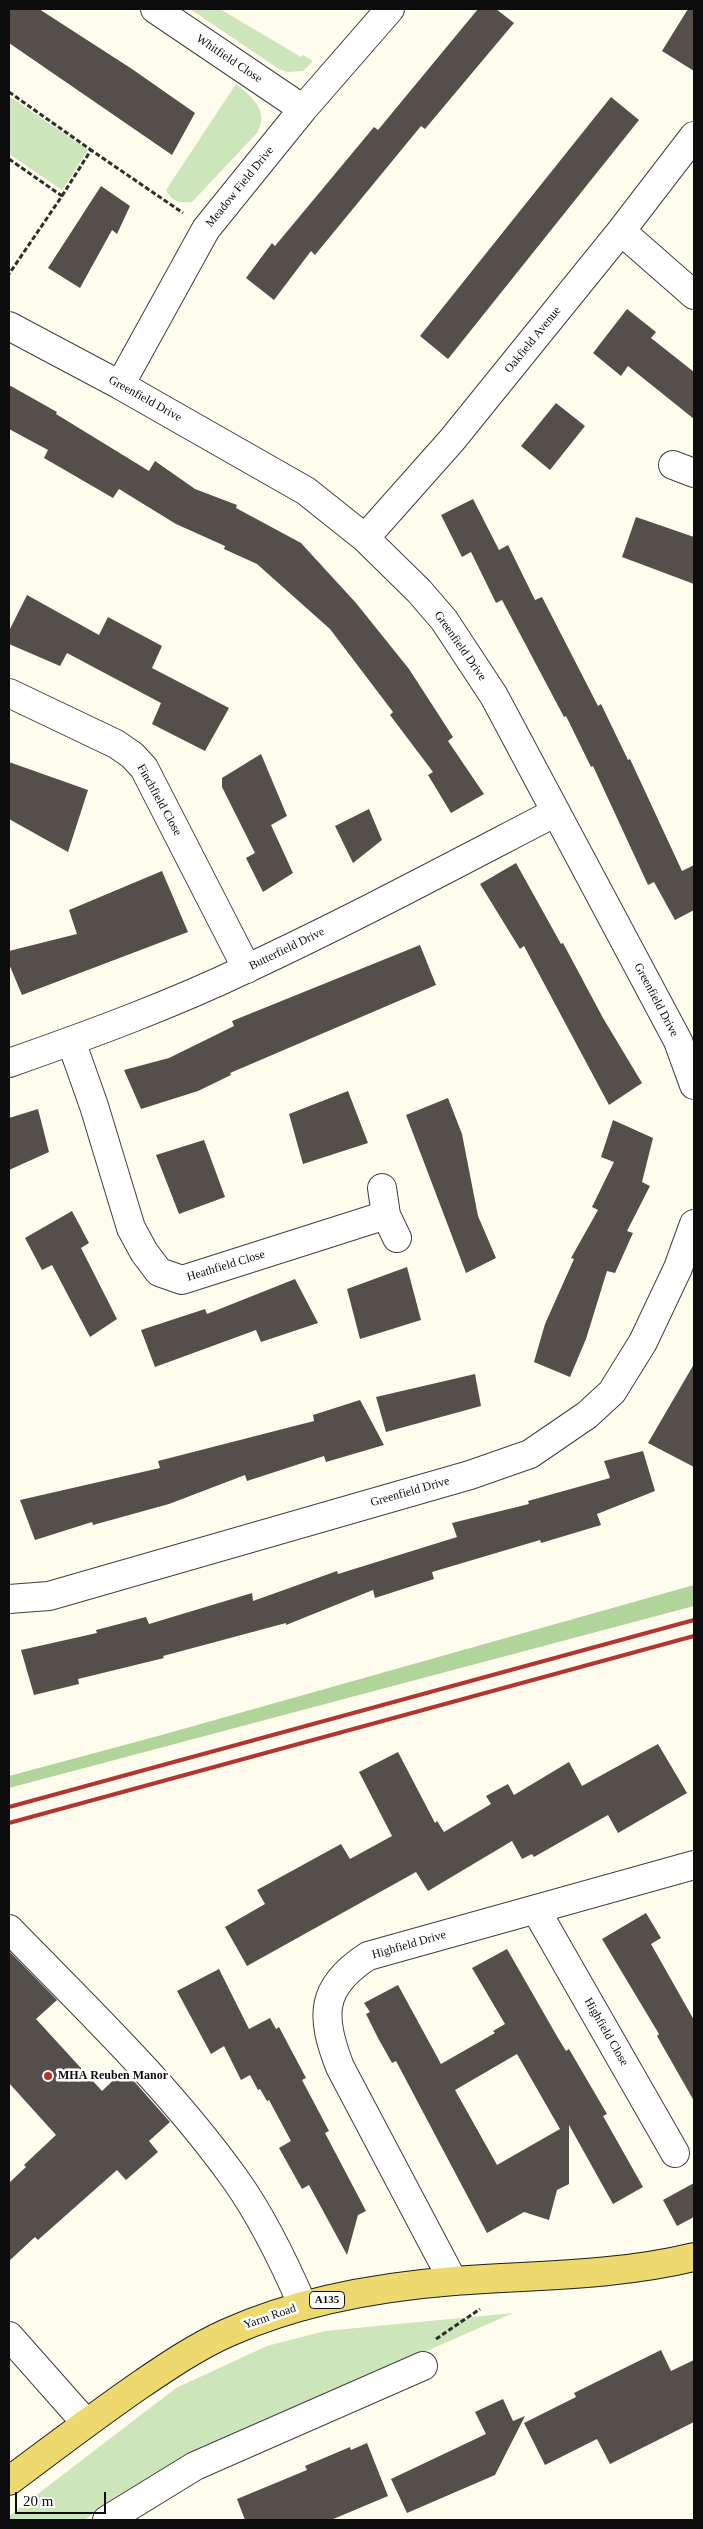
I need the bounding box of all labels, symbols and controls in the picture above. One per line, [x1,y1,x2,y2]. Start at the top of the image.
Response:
street label: Whitfield Close [193,32,265,86]
street label: Meadow Field Drive [203,144,277,230]
street label: Oakfield Avenue [502,304,564,376]
street label: Greenfield Drive [106,373,184,425]
street label: Greenfield Drive [431,608,489,684]
street label: Finchfield Close [133,762,185,838]
street label: Butterfield Drive [247,924,327,974]
street label: Greenfield Drive [630,961,682,1039]
street label: Heathfield Close [185,1247,267,1285]
street label: Greenfield Drive [369,1474,451,1510]
street label: Highfield Drive [370,1928,448,1962]
street label: Highfield Close [581,1995,631,2069]
place label: MHA Reuben Manor [58,2069,168,2083]
marker: MHA Reuben Manor [42,2070,54,2082]
road number: A135 [310,2292,344,2308]
street label: Yarm Road [242,2301,298,2333]
scale bar [18,2482,109,2514]
text: 20 m [23,2493,53,2509]

